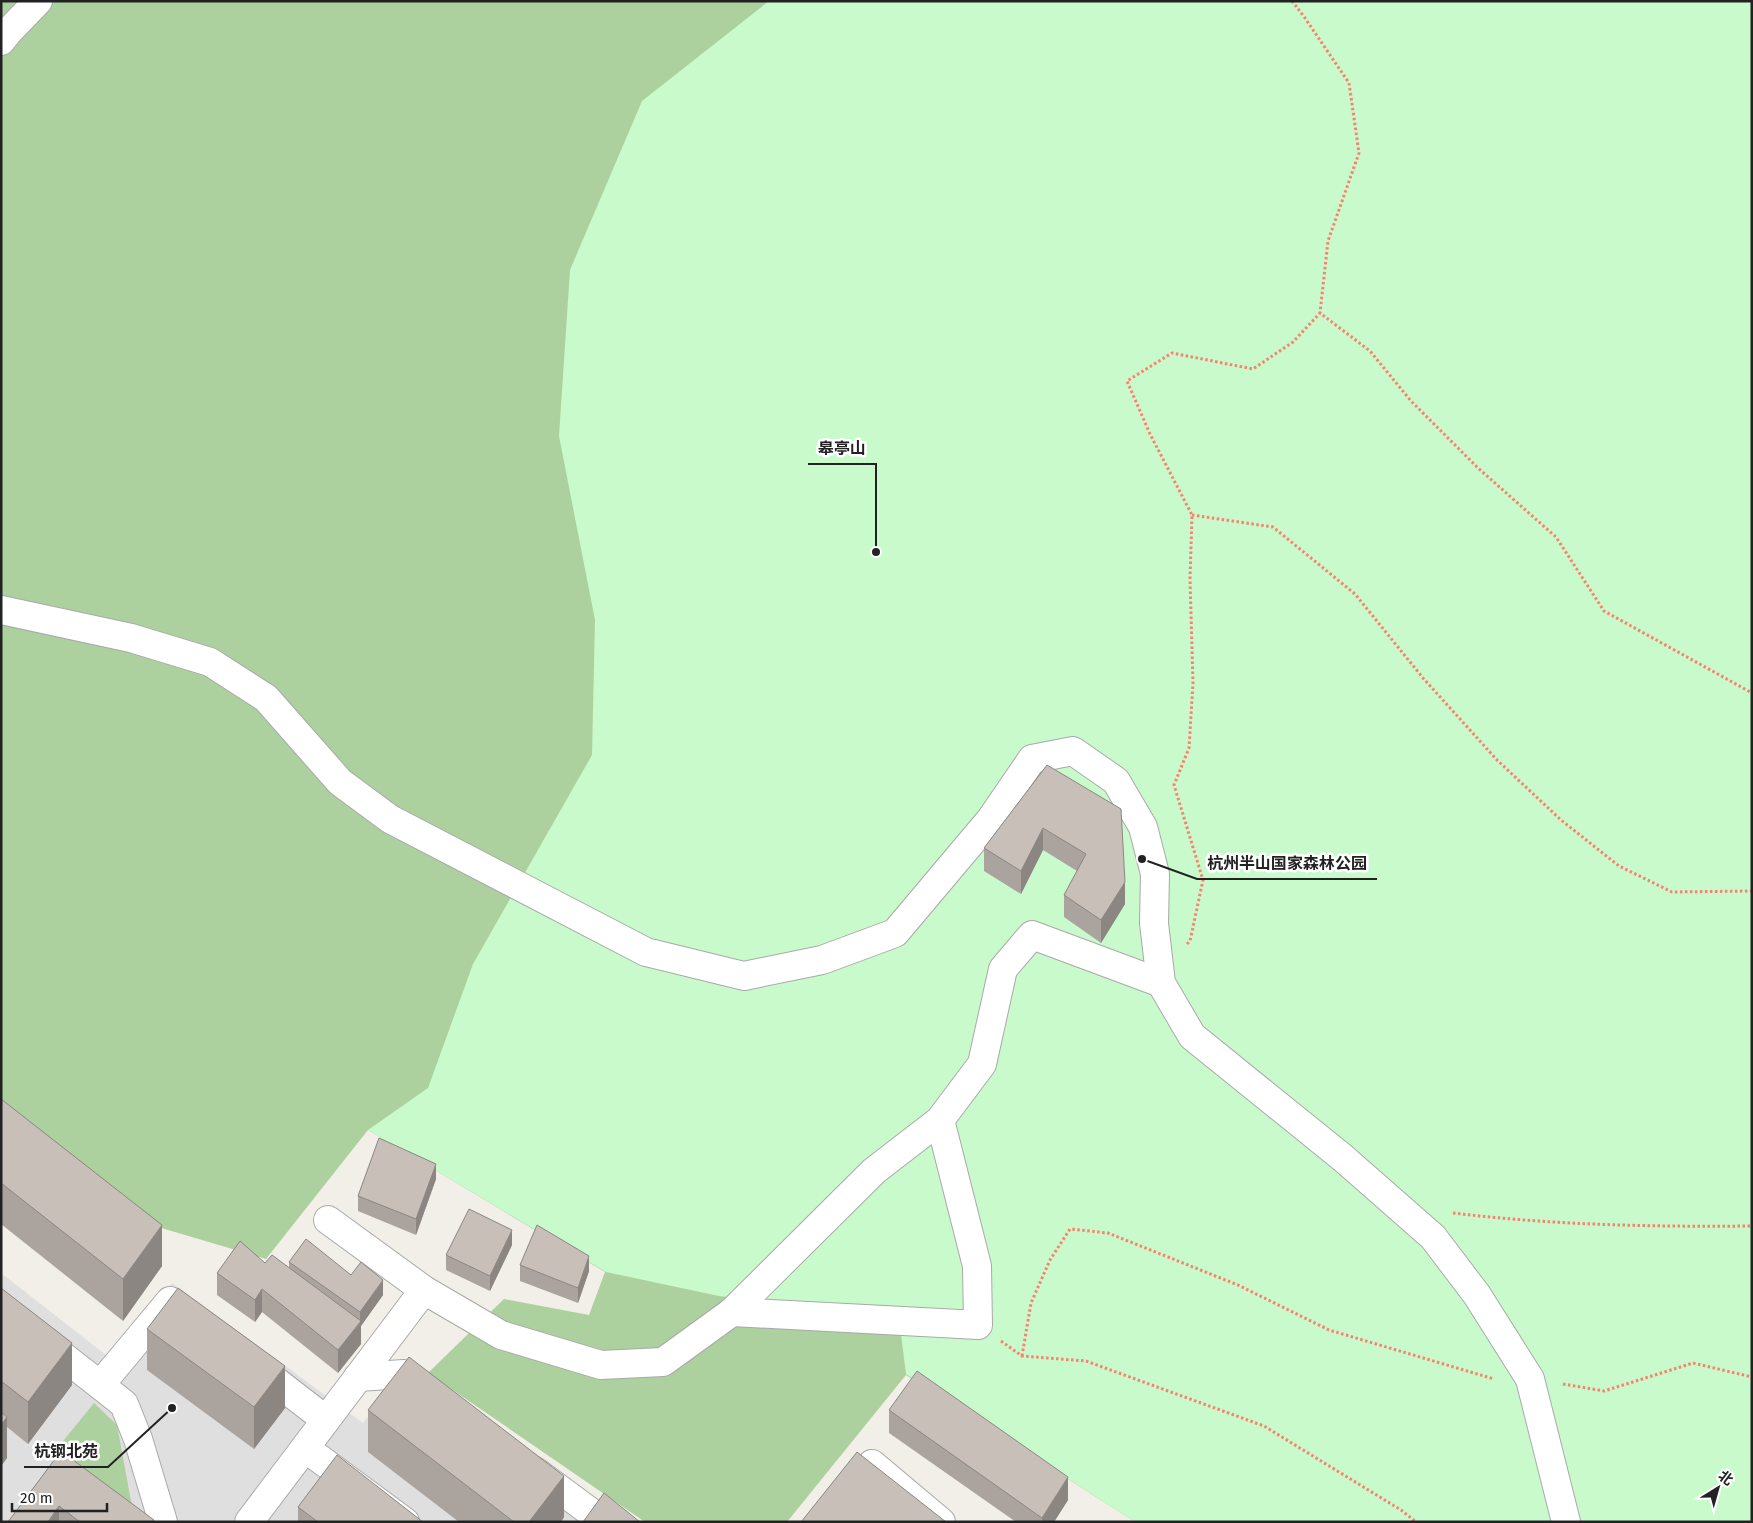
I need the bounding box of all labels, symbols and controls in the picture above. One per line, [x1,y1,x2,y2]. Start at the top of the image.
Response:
callout: 皋亭山 [808,433,876,464]
text: 皋亭山 [818,439,866,458]
callout: 杭州半山国家森林公园 [1197,848,1377,879]
text: 杭州半山国家森林公园 [1207,854,1367,873]
callout: 杭钢北苑 [24,1436,108,1467]
text: 杭钢北苑 [34,1442,98,1461]
north arrow [1693,1463,1743,1513]
text: 北 [1715,1467,1736,1489]
scale bar [12,1480,108,1512]
text: 20 m [20,1489,53,1507]

